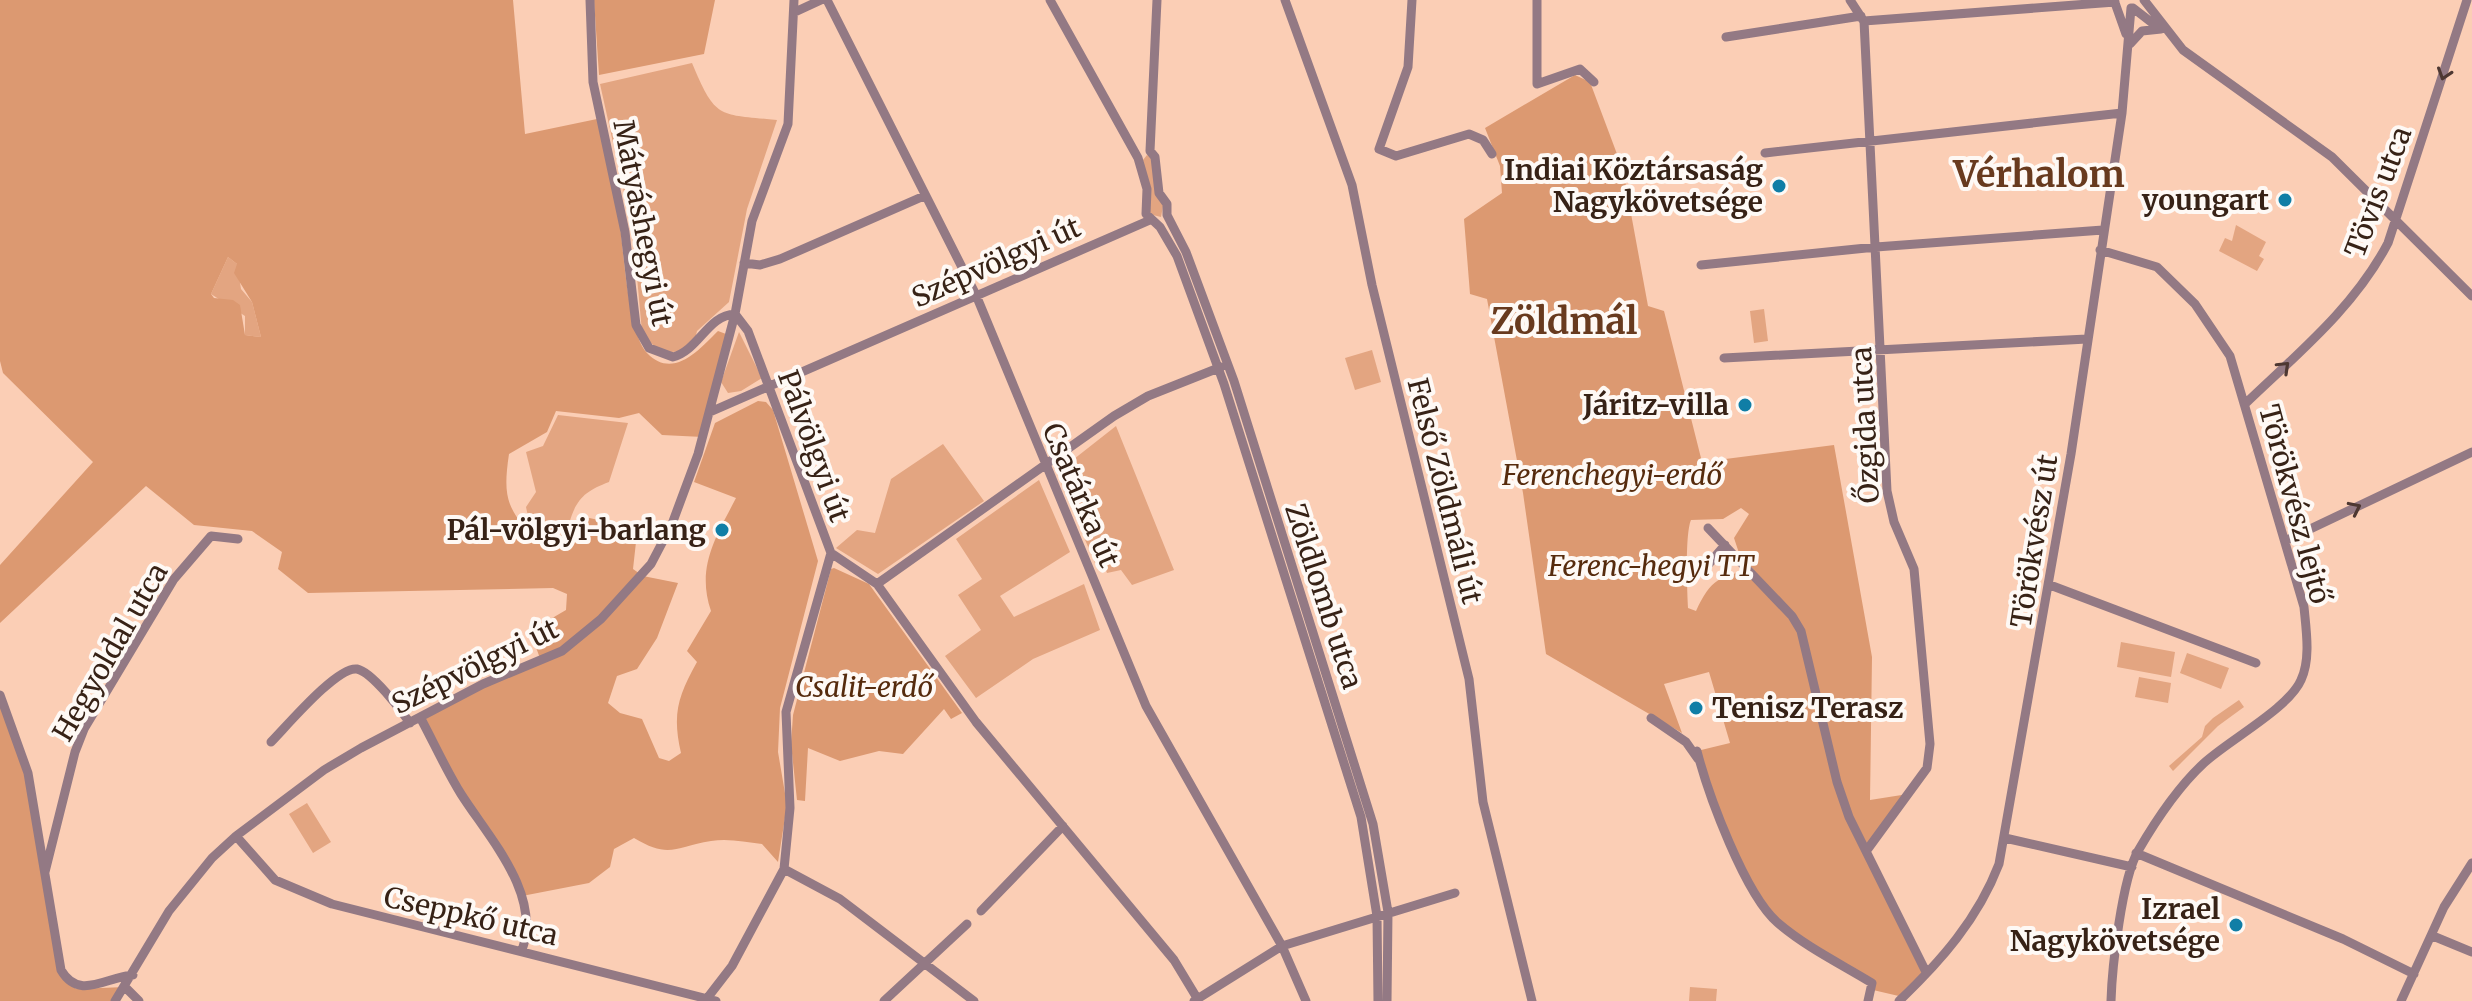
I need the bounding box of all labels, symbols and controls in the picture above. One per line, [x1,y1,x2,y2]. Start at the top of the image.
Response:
one-way arrow [2438,67,2454,81]
street label: Mátyáshegyi út [605,117,681,329]
street label: Tövis utca [2337,122,2419,262]
place label: Indiai Köztársaság Nagykövetsége [1504,152,1763,220]
district label: Vérhalom [1952,152,2125,197]
marker: Indiai Köztársaság Nagykövetsége [1770,177,1788,195]
place label: youngart [2142,182,2269,218]
marker: youngart [2276,191,2294,209]
street label: Szépvölgyi út [906,209,1086,315]
district label: Zöldmál [1491,299,1638,344]
street label: Őzgida utca [1843,346,1887,504]
one-way arrow [2275,361,2289,376]
street label: Pálvölgyi út [770,365,858,527]
street label: Felső Zöldmáli út [1400,374,1490,608]
place label: Járitz-villa [1582,387,1729,423]
marker: Járitz-villa [1736,396,1754,414]
street label: Törökvész lejtő [2251,400,2339,608]
street label: Csatárka út [1035,418,1127,572]
street label: Törökvész út [2003,452,2065,630]
park label: Ferenchegyi-erdő [1501,457,1724,493]
street label: Zöldlomb utca [1277,499,1371,693]
one-way arrow [2347,502,2361,518]
place label: Pál-völgyi-barlang [446,512,706,548]
marker: Pál-völgyi-barlang [713,521,731,539]
park label: Ferenc-hegyi TT [1547,548,1755,584]
street label: Hegyoldal utca [45,557,175,747]
street label: Szépvölgyi út [386,610,564,722]
park label: Csalit-erdő [795,669,935,705]
place label: Tenisz Terasz [1712,690,1904,726]
marker: Tenisz Terasz [1687,699,1705,717]
street label: Cseppkő utca [380,878,562,954]
place label: Izrael Nagykövetsége [2010,891,2220,959]
marker: Izrael Nagykövetsége [2227,916,2245,934]

